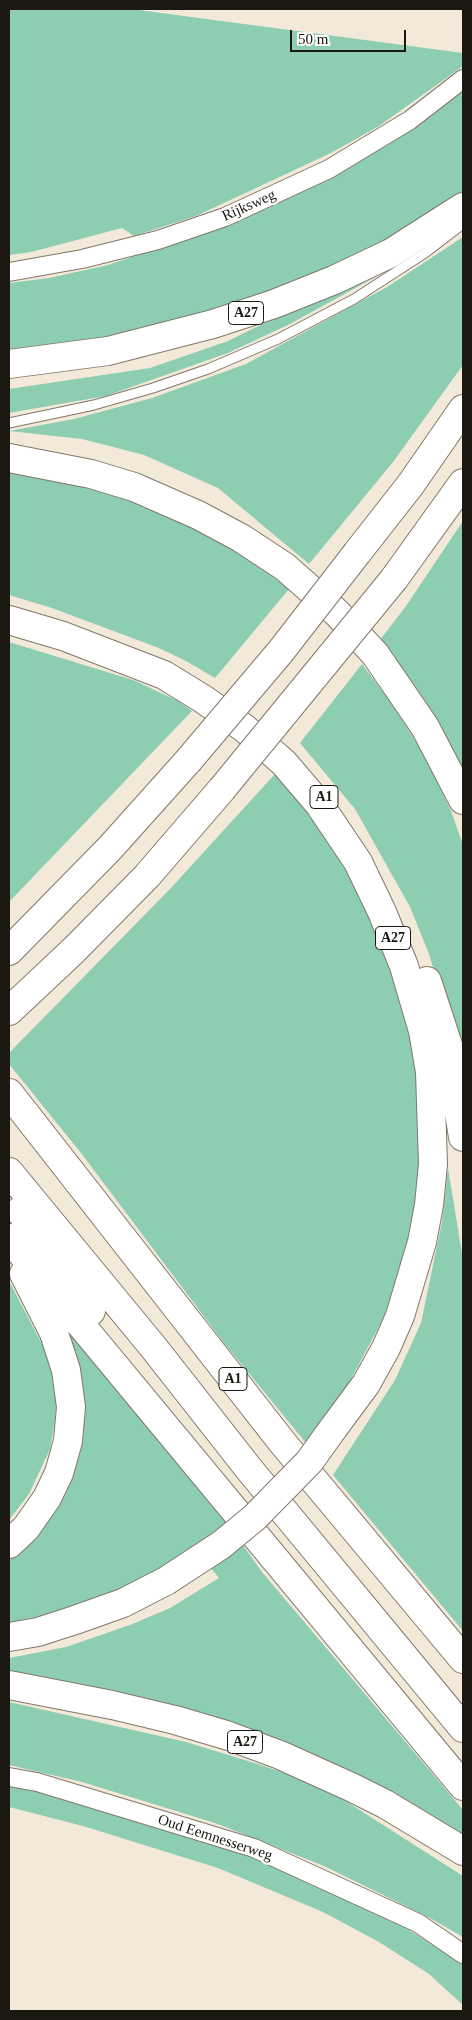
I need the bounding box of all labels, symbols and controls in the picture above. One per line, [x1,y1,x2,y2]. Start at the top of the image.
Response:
scale bar [292,20,408,52]
text: 50 m [298,31,328,47]
street label: Rijksweg [219,186,279,226]
road number: A27 [228,302,264,324]
road number: A1 [310,786,338,809]
road number: A27 [376,926,410,950]
road number: A1 [219,1368,247,1390]
road number: A27 [228,1730,262,1754]
street label: Oud Eemnesserweg [155,1811,275,1865]

